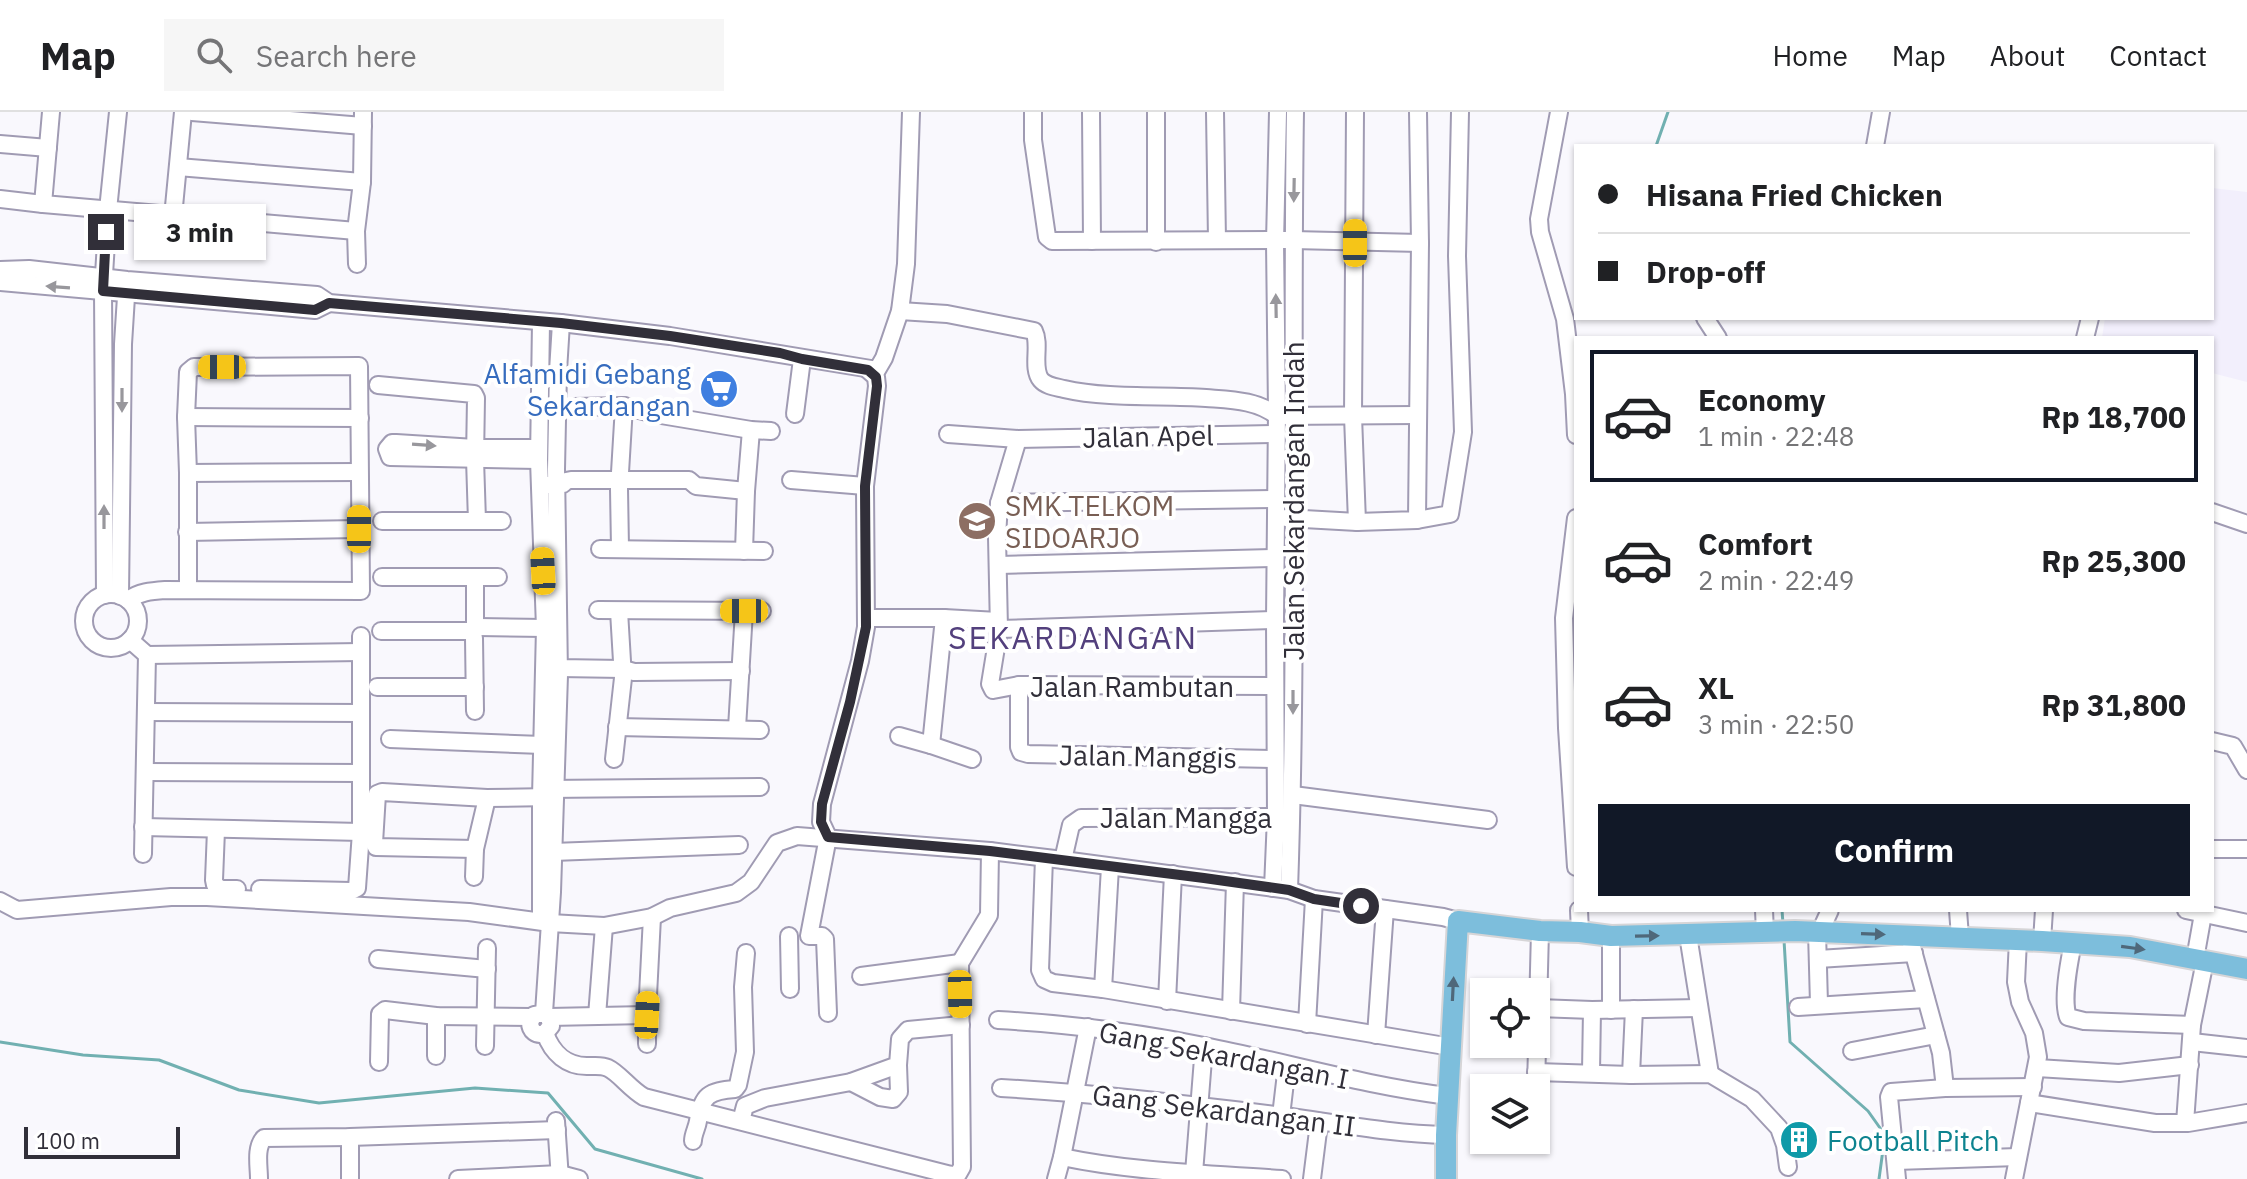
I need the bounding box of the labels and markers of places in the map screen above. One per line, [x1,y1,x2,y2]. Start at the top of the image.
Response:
place label: Alfamidi Gebang Sekardangan [483,355,691,424]
supermarket icon: Alfamidi Gebang Sekardangan [698,368,740,410]
place label: SMK TELKOM SIDOARJO [1005,487,1174,556]
school or university icon: SMK TELKOM SIDOARJO [956,500,998,542]
building icon: Football Pitch [1778,1119,1820,1161]
place label: Football Pitch [1827,1122,2000,1159]

